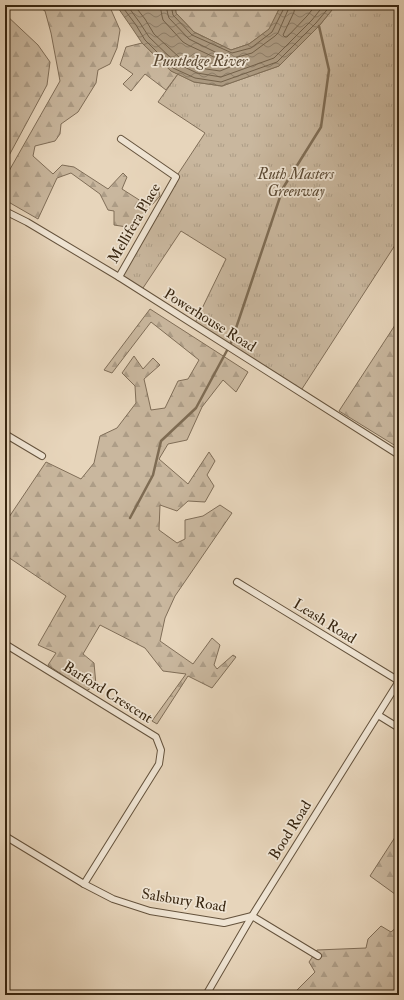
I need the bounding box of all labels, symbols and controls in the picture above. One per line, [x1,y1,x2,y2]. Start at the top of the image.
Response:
water label: Puntledge River [151,51,249,71]
park label: Ruth Masters Greenway [257,165,335,201]
street label: Mellifera Place [104,180,165,267]
street label: Powerhouse Road [160,284,260,357]
street label: Leash Road [290,595,360,649]
street label: Barford Crescent [59,657,156,728]
street label: Bood Road [265,797,316,863]
street label: Salsbury Road [140,884,228,917]

